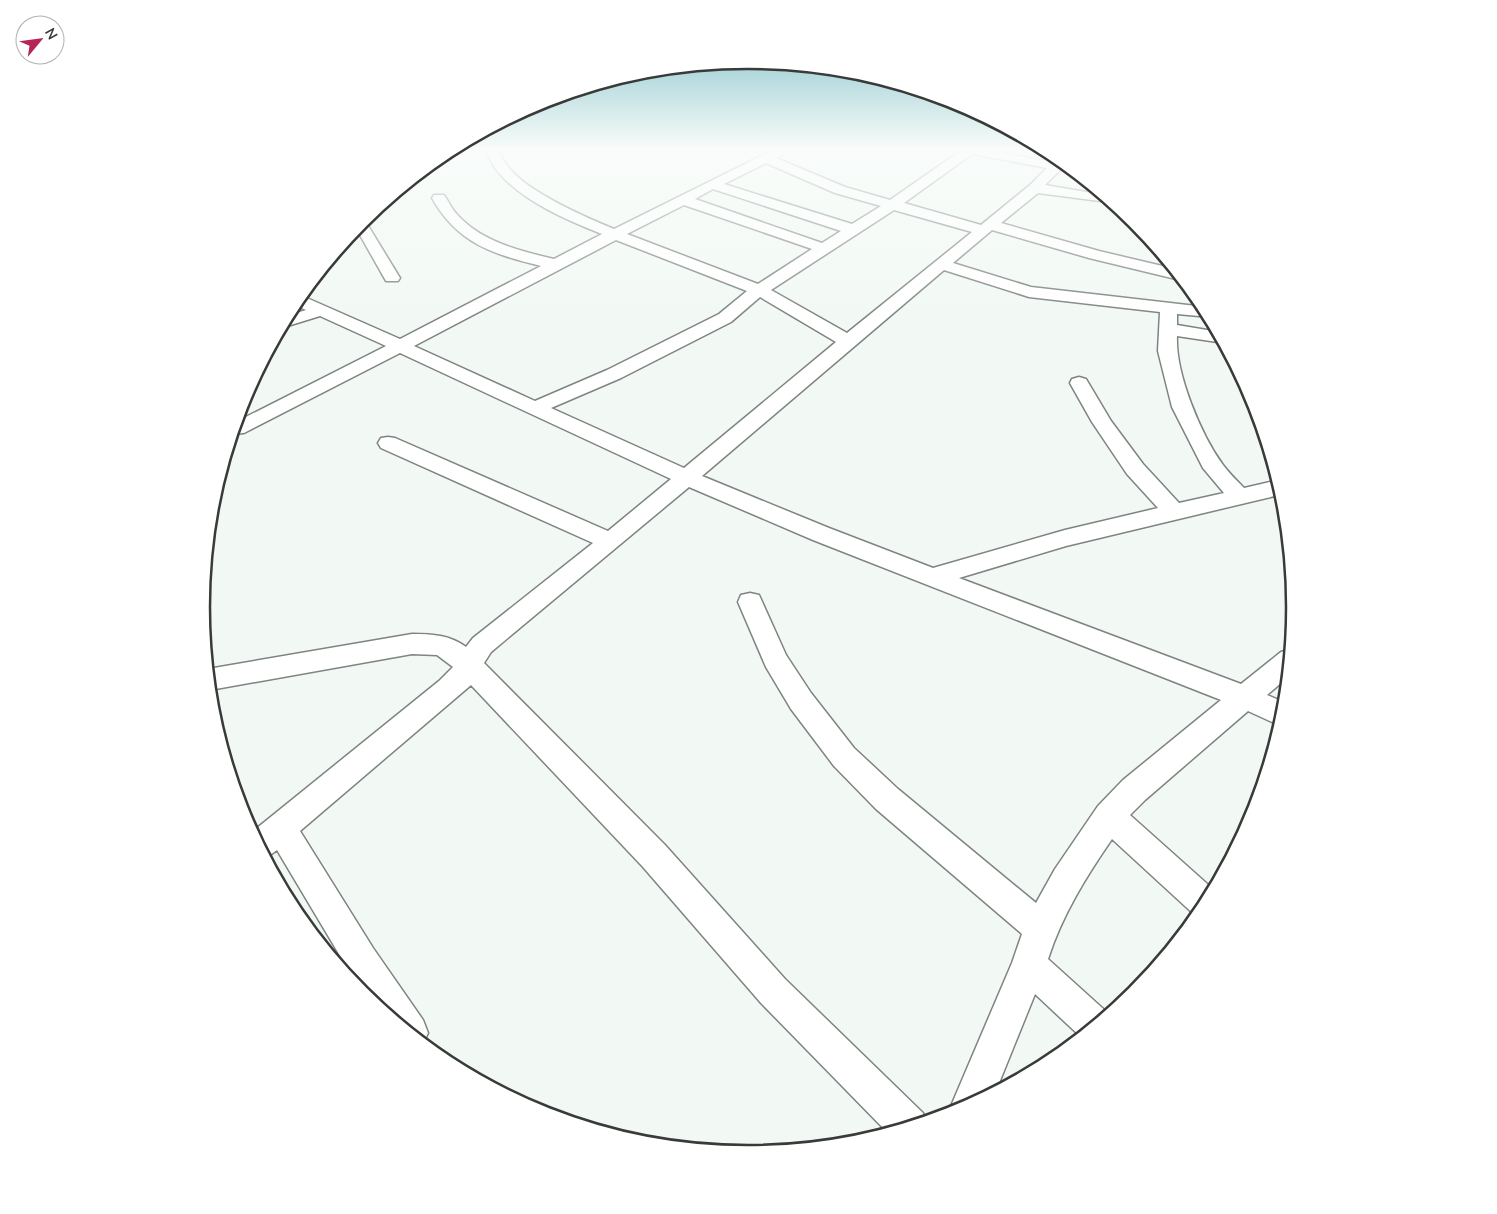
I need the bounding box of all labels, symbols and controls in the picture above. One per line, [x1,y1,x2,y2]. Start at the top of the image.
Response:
north arrow [15,15,65,65]
text: N [41,25,62,43]

